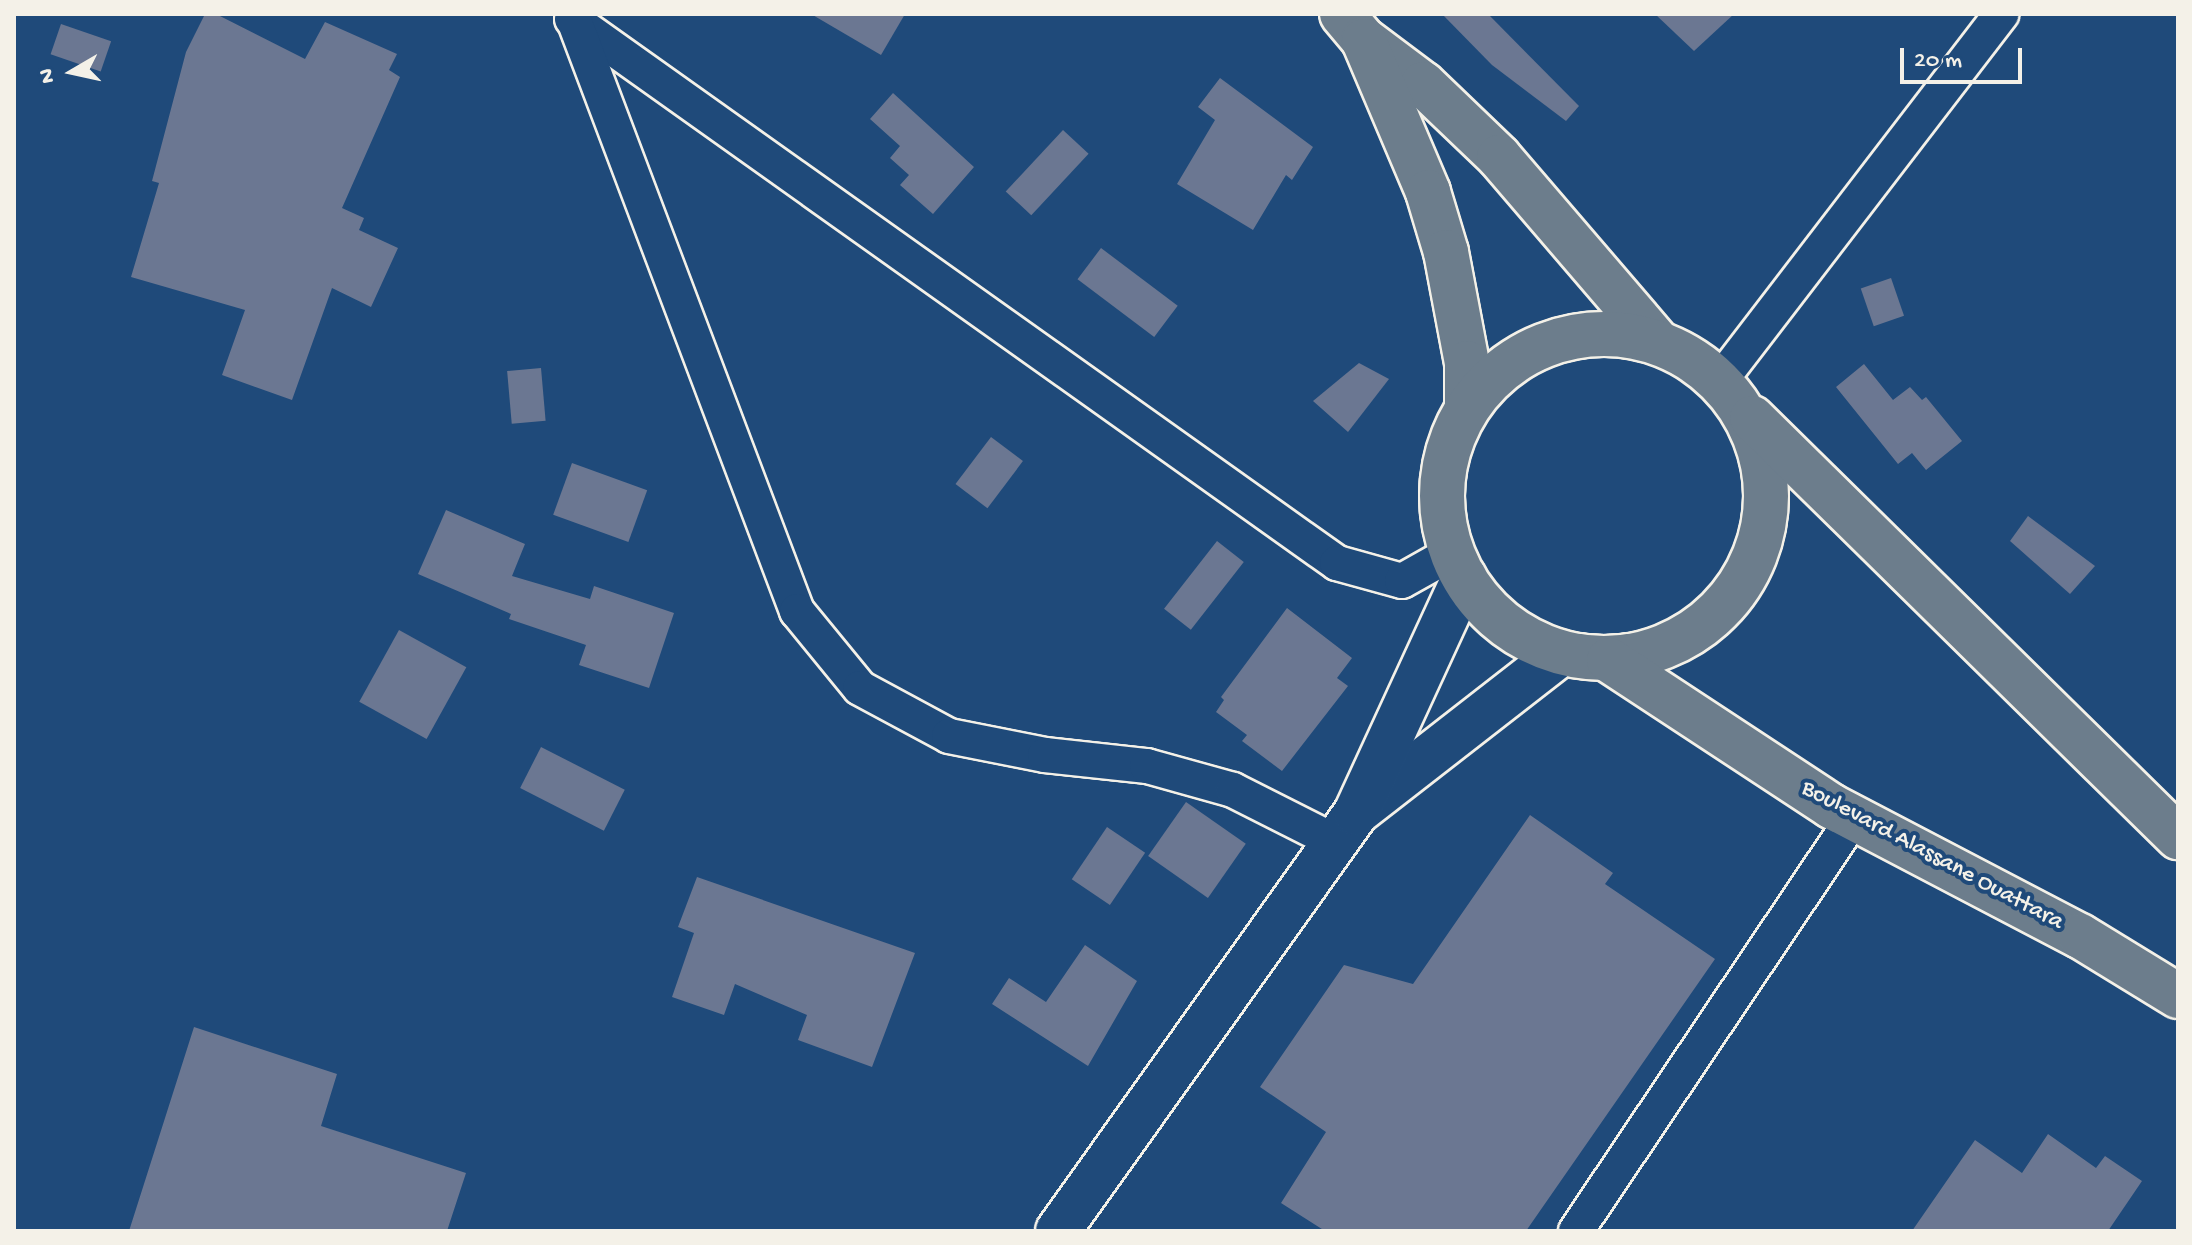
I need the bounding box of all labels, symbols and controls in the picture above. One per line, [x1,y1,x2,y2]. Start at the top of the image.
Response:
north arrow [32,32,112,112]
scale bar [1904,32,2026,82]
text: 20 m [1914,47,1962,76]
text: N [34,67,62,85]
street label: Boulevard Alassane Ouattara [1796,775,2068,937]

